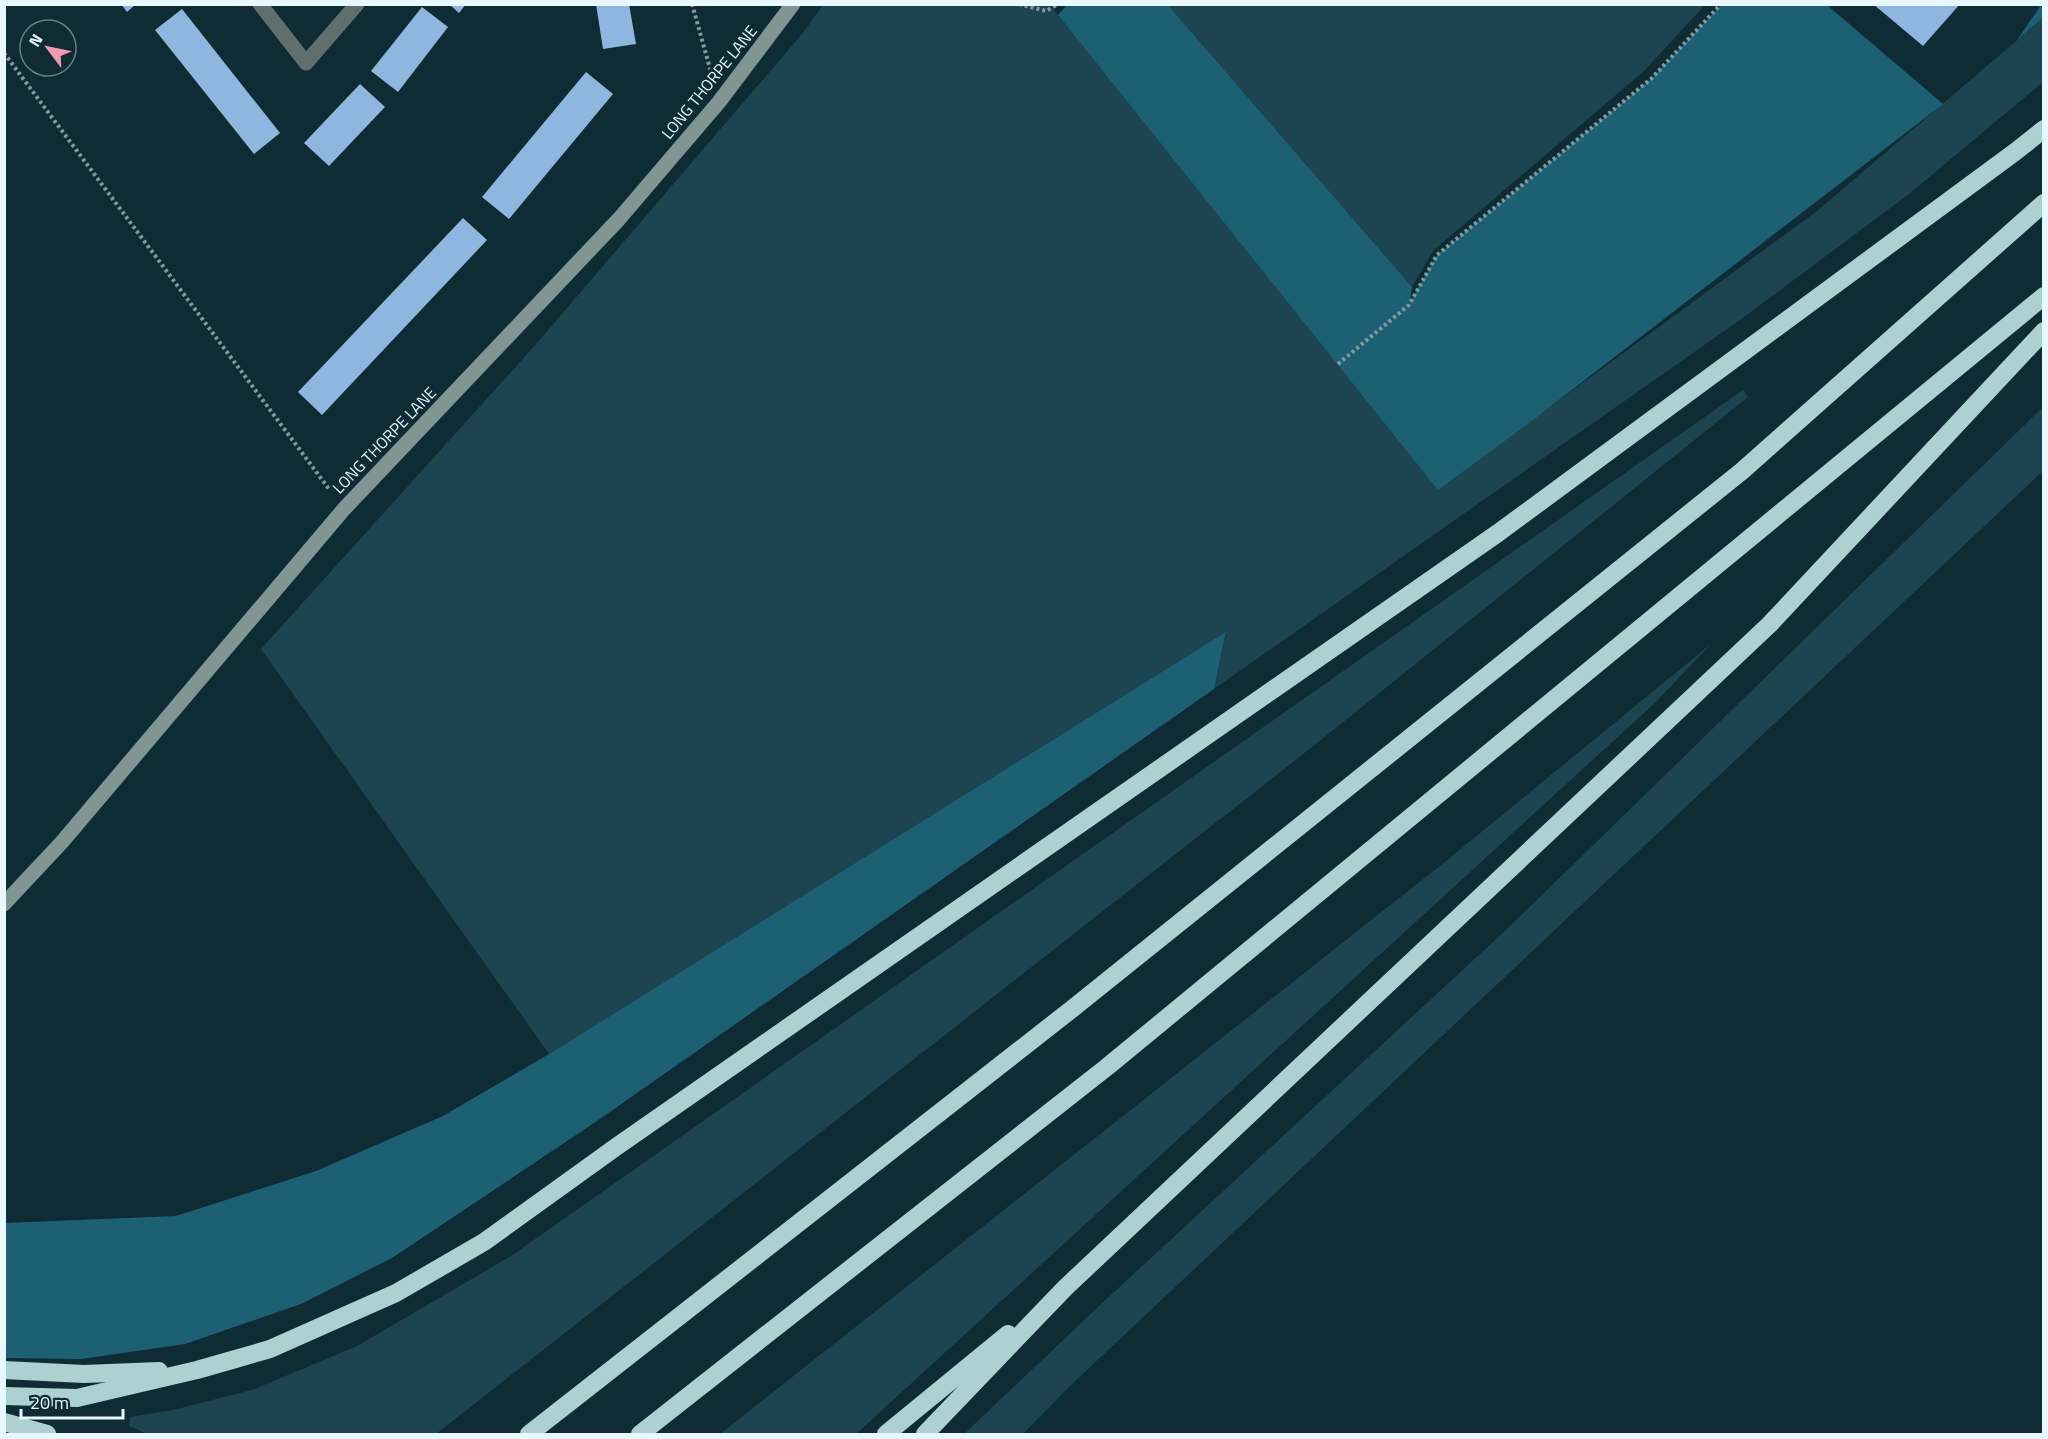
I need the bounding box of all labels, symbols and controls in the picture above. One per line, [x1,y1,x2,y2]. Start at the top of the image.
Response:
north arrow [18,18,78,78]
street label: LONG THORPE LANE [655,20,763,144]
text: N [22,29,48,51]
street label: LONG THORPE LANE [327,381,442,499]
scale bar [21,1382,123,1420]
text: 20 m [30,1389,69,1416]

